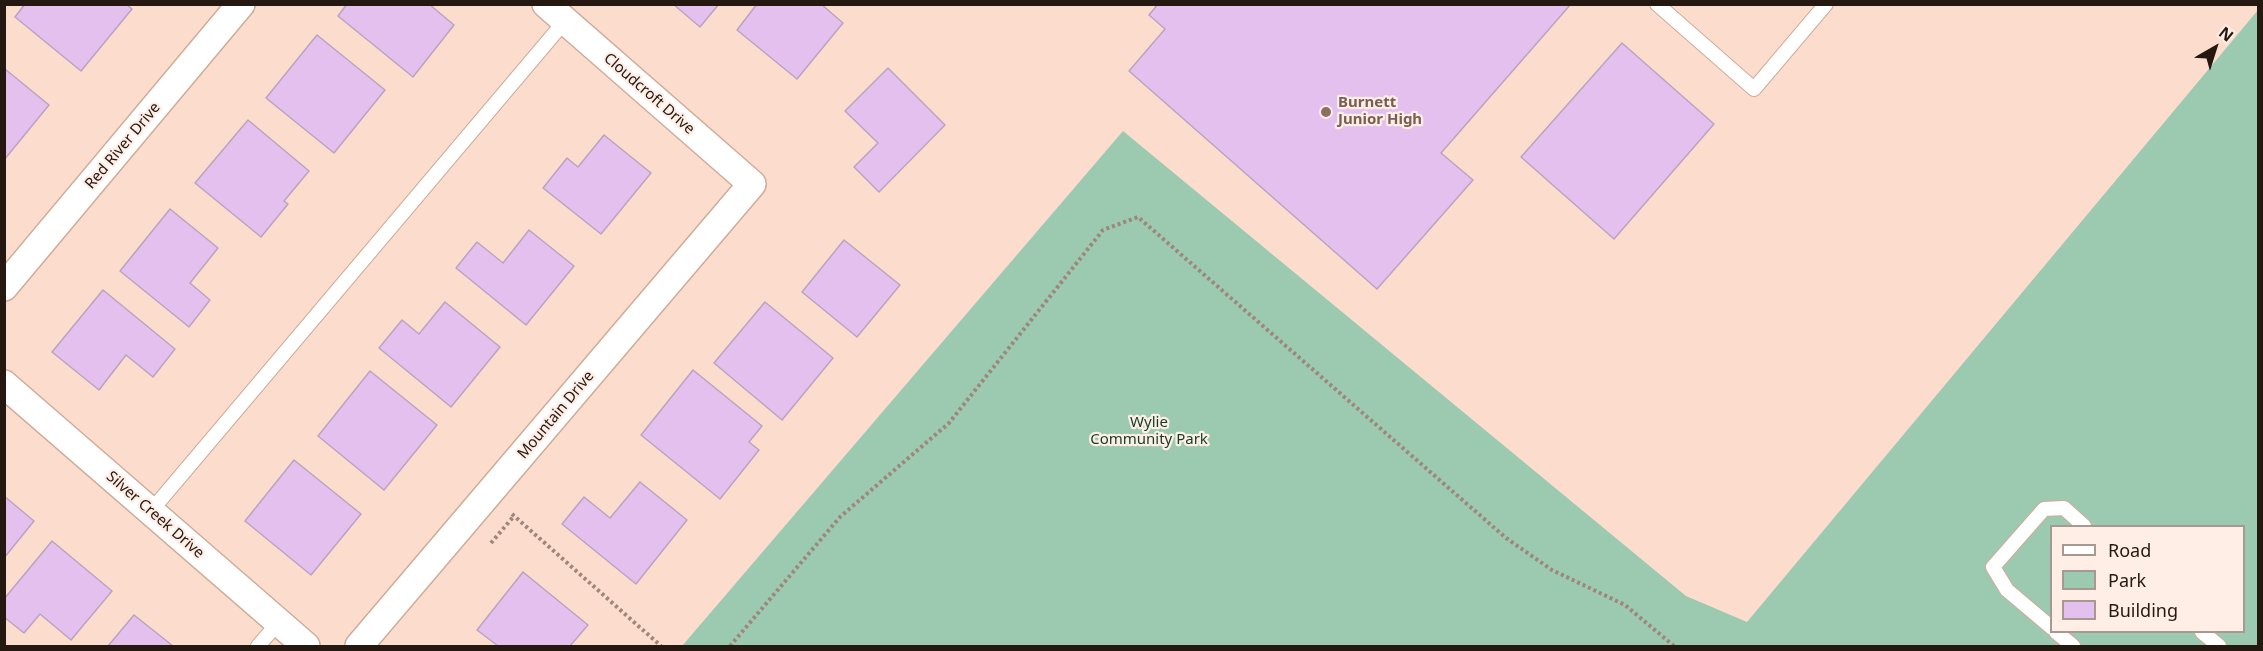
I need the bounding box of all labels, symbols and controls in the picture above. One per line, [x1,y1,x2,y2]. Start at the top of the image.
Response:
north arrow [2185,18,2245,78]
text: N [2214,21,2238,47]
street label: Cloudcroft Drive [600,50,698,138]
place label: Burnett Junior High [1338,94,1422,129]
street label: Red River Drive [82,99,164,193]
marker: Burnett Junior High [1319,105,1333,119]
street label: Mountain Drive [514,367,598,463]
park label: Wylie Community Park [1090,414,1208,449]
street label: Silver Creek Drive [103,468,207,562]
legend [2050,525,2245,633]
text: Road [2108,538,2151,562]
text: Park [2108,568,2146,592]
text: Building [2108,598,2178,622]

